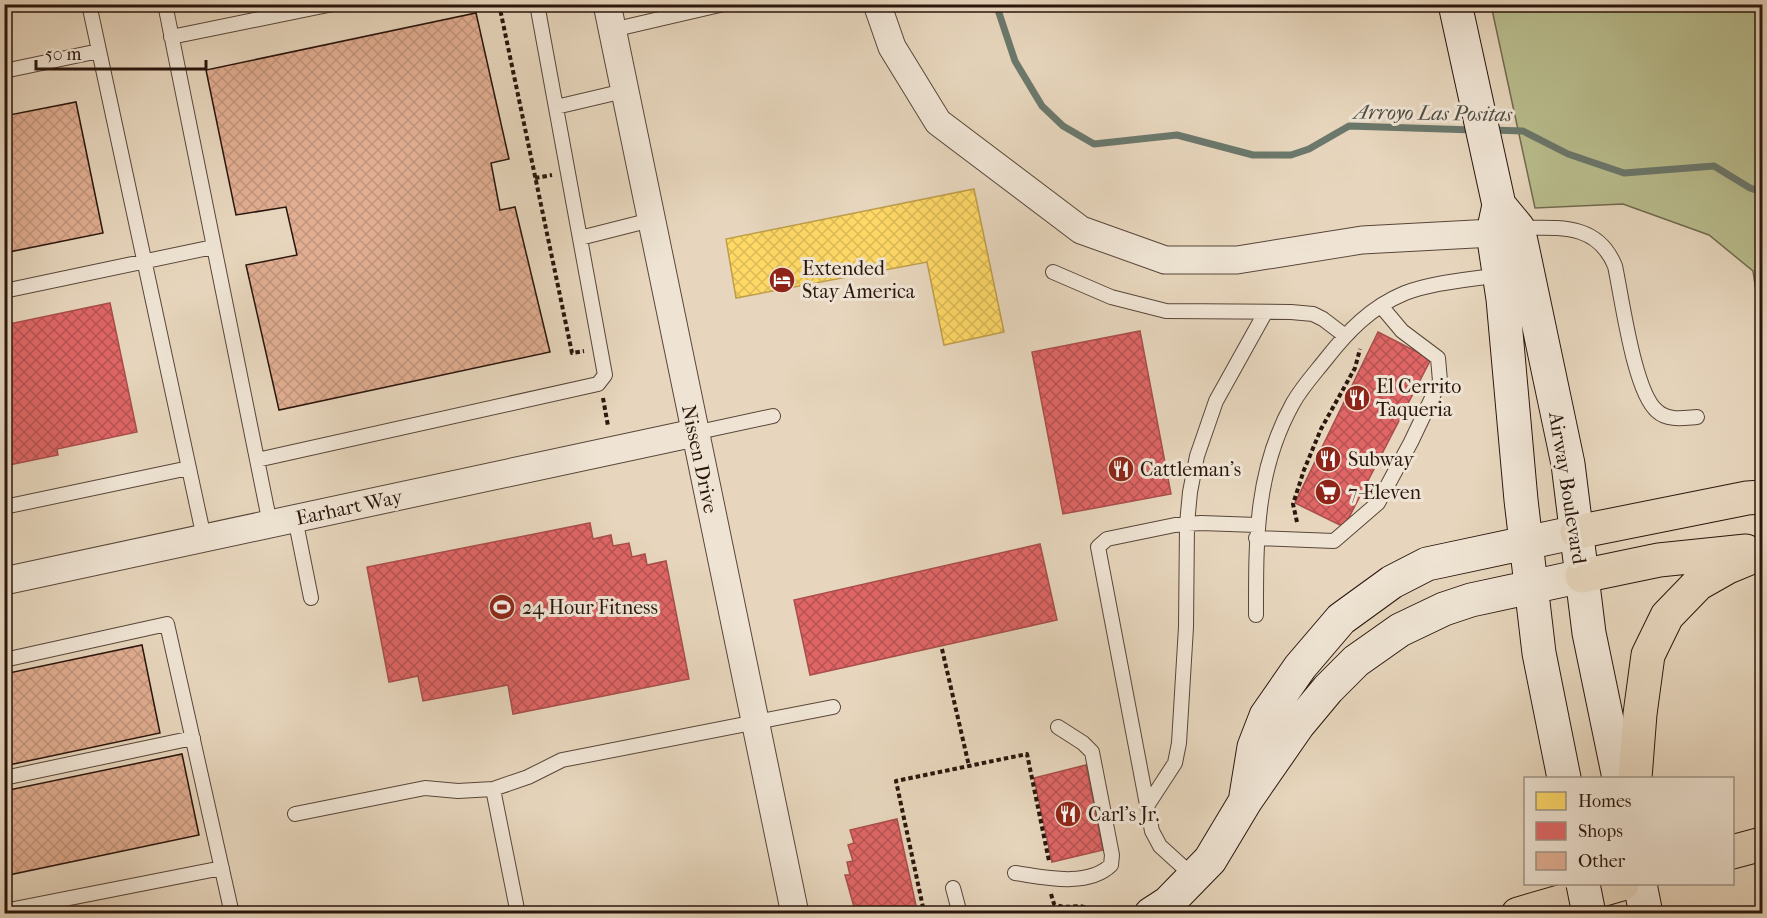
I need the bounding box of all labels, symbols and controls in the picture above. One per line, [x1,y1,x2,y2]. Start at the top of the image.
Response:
scale bar [36,33,206,71]
text: 50 m [45,44,82,65]
water label: Arroyo Las Positas [1351,100,1513,126]
place label: Extended Stay America [802,257,916,303]
hotel icon: Extended Stay America [767,265,797,295]
place label: El Cerrito Taqueria [1376,375,1461,421]
restaurant icon: El Cerrito Taqueria [1342,383,1372,413]
street label: Nissen Drive [677,403,722,516]
street label: Airway Boulevard [1544,409,1591,567]
restaurant icon: Subway [1313,444,1343,474]
place label: Subway [1348,448,1415,471]
restaurant icon: Cattleman's [1106,454,1136,484]
place label: Cattleman's [1140,458,1241,481]
supermarket icon: 7-Eleven [1313,477,1343,507]
place label: 7-Eleven [1348,481,1422,504]
street label: Earhart Way [294,485,406,530]
sports icon: 24 Hour Fitness [487,592,517,622]
place label: 24 Hour Fitness [522,596,658,619]
legend [1524,777,1734,885]
text: Homes [1578,791,1632,812]
restaurant icon: Carl's Jr. [1053,799,1083,829]
place label: Carl's Jr. [1088,803,1159,826]
text: Shops [1578,821,1623,842]
text: Other [1578,851,1626,872]

